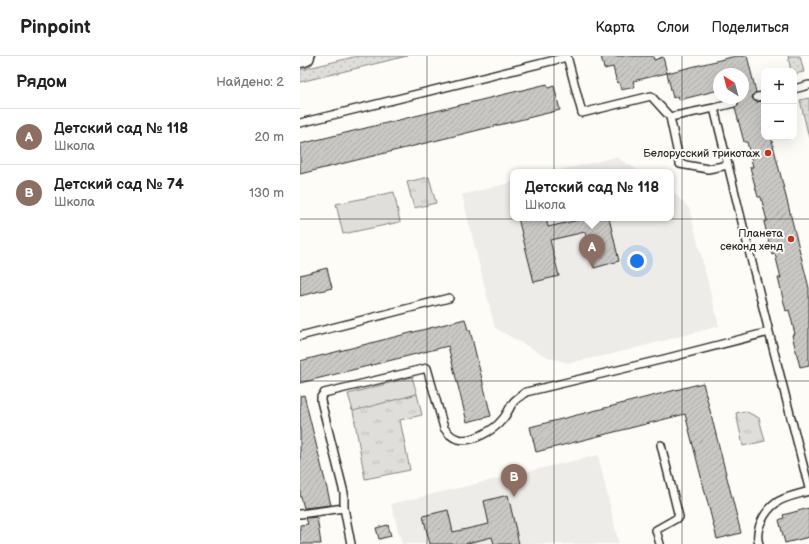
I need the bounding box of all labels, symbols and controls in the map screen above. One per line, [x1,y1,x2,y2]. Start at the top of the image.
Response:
text: Pinpoint [20,16,91,39]
text: Карта [595,19,635,36]
text: Слои [657,19,689,36]
text: Поделиться [711,19,789,36]
north arrow [713,68,749,104]
map controls [761,68,797,140]
button: + [761,68,797,104]
text: Рядом [16,72,67,92]
text: Найдено: 2 [216,74,284,90]
button: − [761,104,797,140]
text: Детский сад № 118 [54,119,188,138]
text: A [25,129,33,145]
text: 20 m [254,129,284,145]
text: Школа [54,138,95,154]
place label: Белорусский трикотаж [643,147,760,160]
marker: Белорусский трикотаж [763,148,773,158]
popup [510,169,674,221]
text: Детский сад № 74 [54,175,184,194]
text: Детский сад № 118 [525,178,659,197]
text: B [24,185,34,201]
text: 130 m [249,185,284,201]
text: Школа [54,194,95,210]
text: Школа [525,197,566,213]
place label: Планета секонд хенд [720,227,783,253]
pin: A [579,234,605,267]
marker: Планета секонд хенд [786,234,796,244]
your location [627,251,647,271]
pin: B [501,464,527,497]

